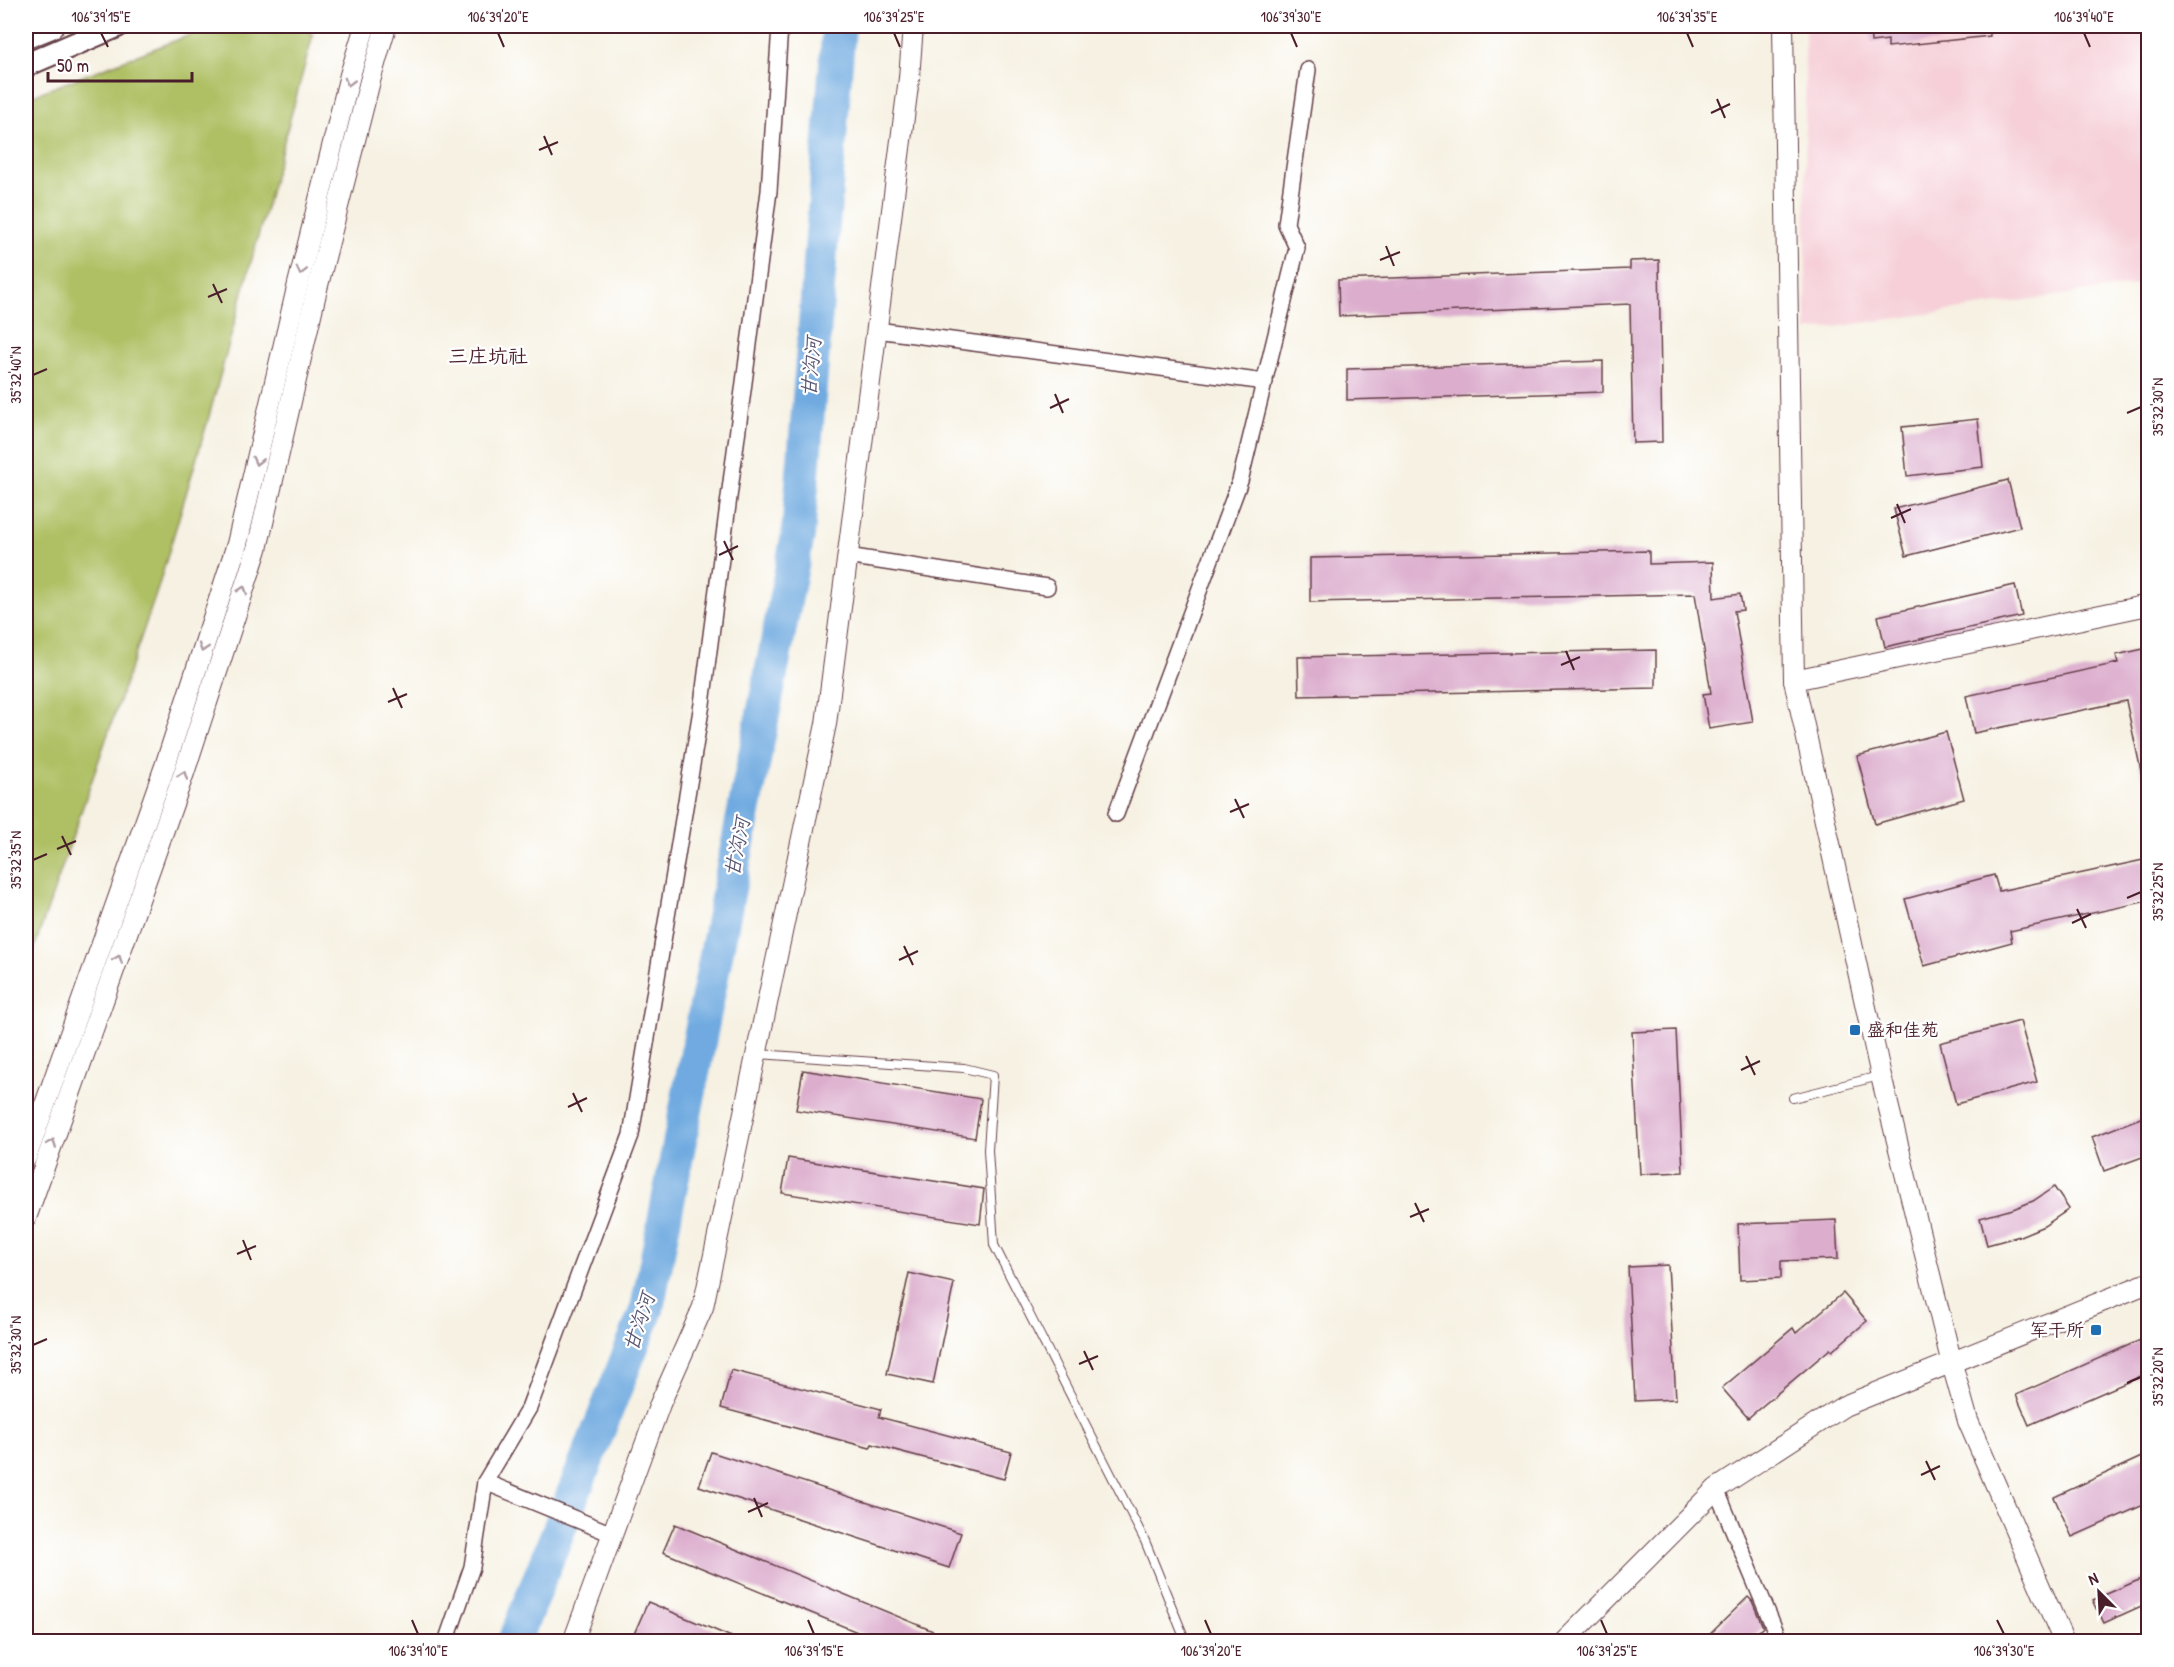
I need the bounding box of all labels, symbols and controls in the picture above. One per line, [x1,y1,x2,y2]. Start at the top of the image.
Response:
text: 106°39'15"E [71,6,131,27]
text: 106°39'20"E [467,6,529,27]
text: 106°39'25"E [864,6,925,27]
text: 106°39'30"E [1261,6,1322,27]
text: 106°39'35"E [1657,6,1718,27]
text: 106°39'40"E [2054,6,2114,27]
scale bar [48,45,192,83]
text: 50 m [57,53,89,78]
one-way arrow [344,76,356,87]
one-way arrow [296,266,309,276]
water label: 甘沟河 [794,333,827,398]
district label: 三庄坑社 [448,342,528,369]
text: 35°32'40"N [5,346,26,404]
text: 35°32'30"N [2147,378,2168,436]
one-way arrow [251,455,264,465]
one-way arrow [236,585,249,596]
one-way arrow [198,642,211,653]
one-way arrow [175,770,188,781]
water label: 甘沟河 [718,812,756,879]
text: 35°32'35"N [5,831,26,889]
text: 35°32'25"N [2147,863,2168,921]
one-way arrow [110,954,123,965]
place label: 盛和佳苑 [1867,1017,1939,1042]
marker: 盛和佳苑 [1848,1023,1862,1037]
one-way arrow [45,1138,58,1149]
water label: 甘沟河 [616,1286,662,1355]
text: 35°32'30"N [5,1316,26,1374]
place label: 军干所 [2030,1317,2084,1342]
marker: 军干所 [2089,1323,2103,1337]
text: 35°32'20"N [2147,1347,2168,1407]
north arrow [2069,1562,2129,1622]
text: N [2085,1566,2102,1590]
text: 106°39'10"E [388,1640,448,1661]
text: 106°39'15"E [784,1640,844,1661]
text: 106°39'20"E [1180,1640,1242,1661]
text: 106°39'25"E [1577,1640,1638,1661]
text: 106°39'30"E [1974,1640,2035,1661]

